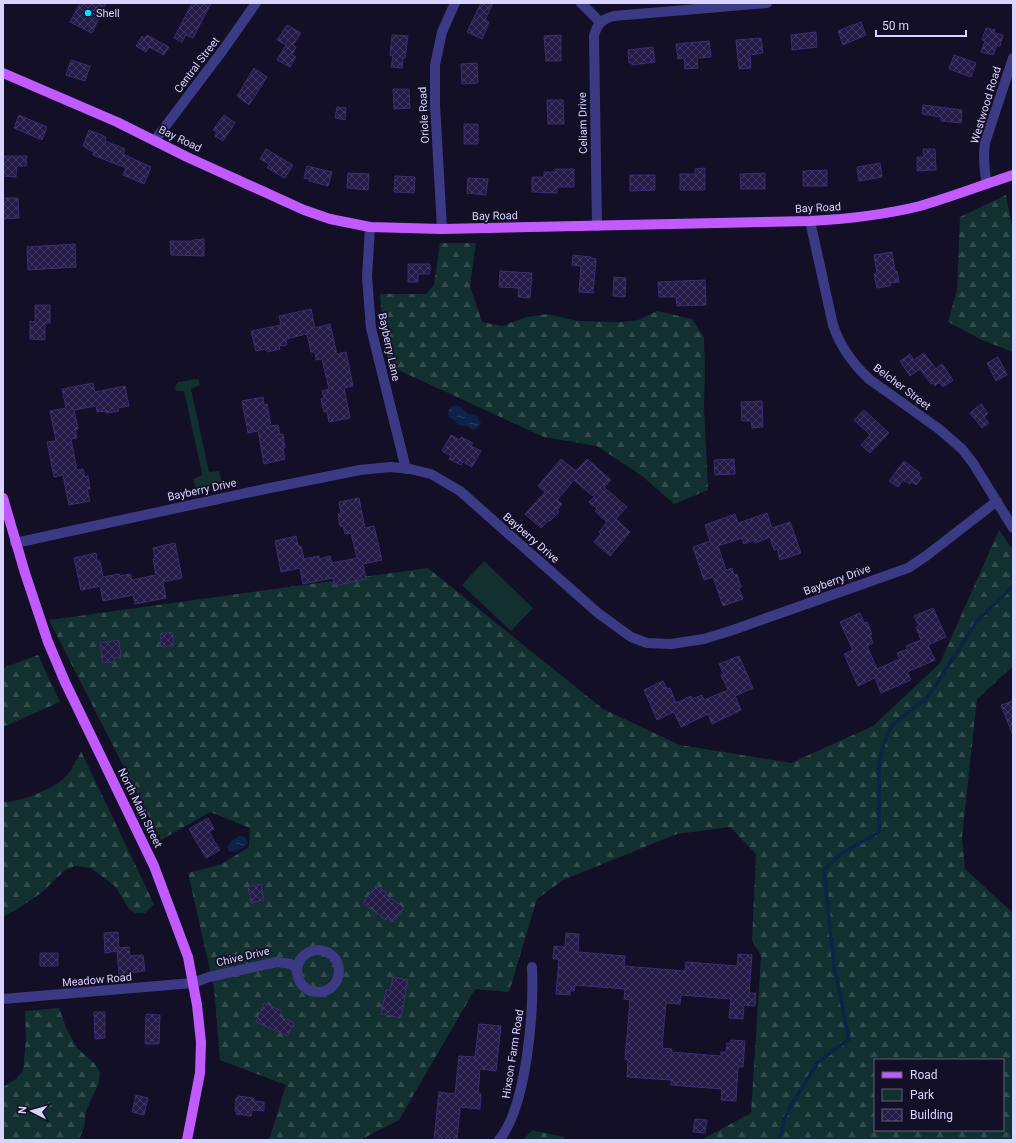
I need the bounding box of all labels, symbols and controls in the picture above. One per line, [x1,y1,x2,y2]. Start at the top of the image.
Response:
place label: Shell [96,7,120,20]
marker: Shell [83,8,93,18]
scale bar [876,12,966,38]
text: 50 m [882,19,909,33]
street label: Central Street [172,34,222,96]
street label: Westwood Road [968,65,1004,145]
street label: Oriole Road [416,86,432,144]
street label: Celiam Drive [576,92,590,154]
street label: Bay Road [157,123,203,155]
street label: Bay Road [795,200,841,216]
street label: Bay Road [472,209,518,223]
street label: Bayberry Lane [375,312,403,382]
street label: Belcher Street [871,361,934,413]
street label: Bayberry Drive [166,476,238,504]
street label: Bayberry Drive [500,510,562,566]
street label: Bayberry Drive [802,562,872,598]
street label: North Main Street [115,766,165,850]
street label: Chive Drive [215,945,271,969]
street label: Meadow Road [61,970,133,990]
street label: Hixson Farm Road [500,1009,526,1099]
legend [874,1059,1004,1131]
text: Road [910,1068,938,1082]
text: Park [910,1088,935,1102]
north arrow [12,1091,52,1131]
text: N [16,1105,29,1115]
text: Building [910,1108,953,1122]

